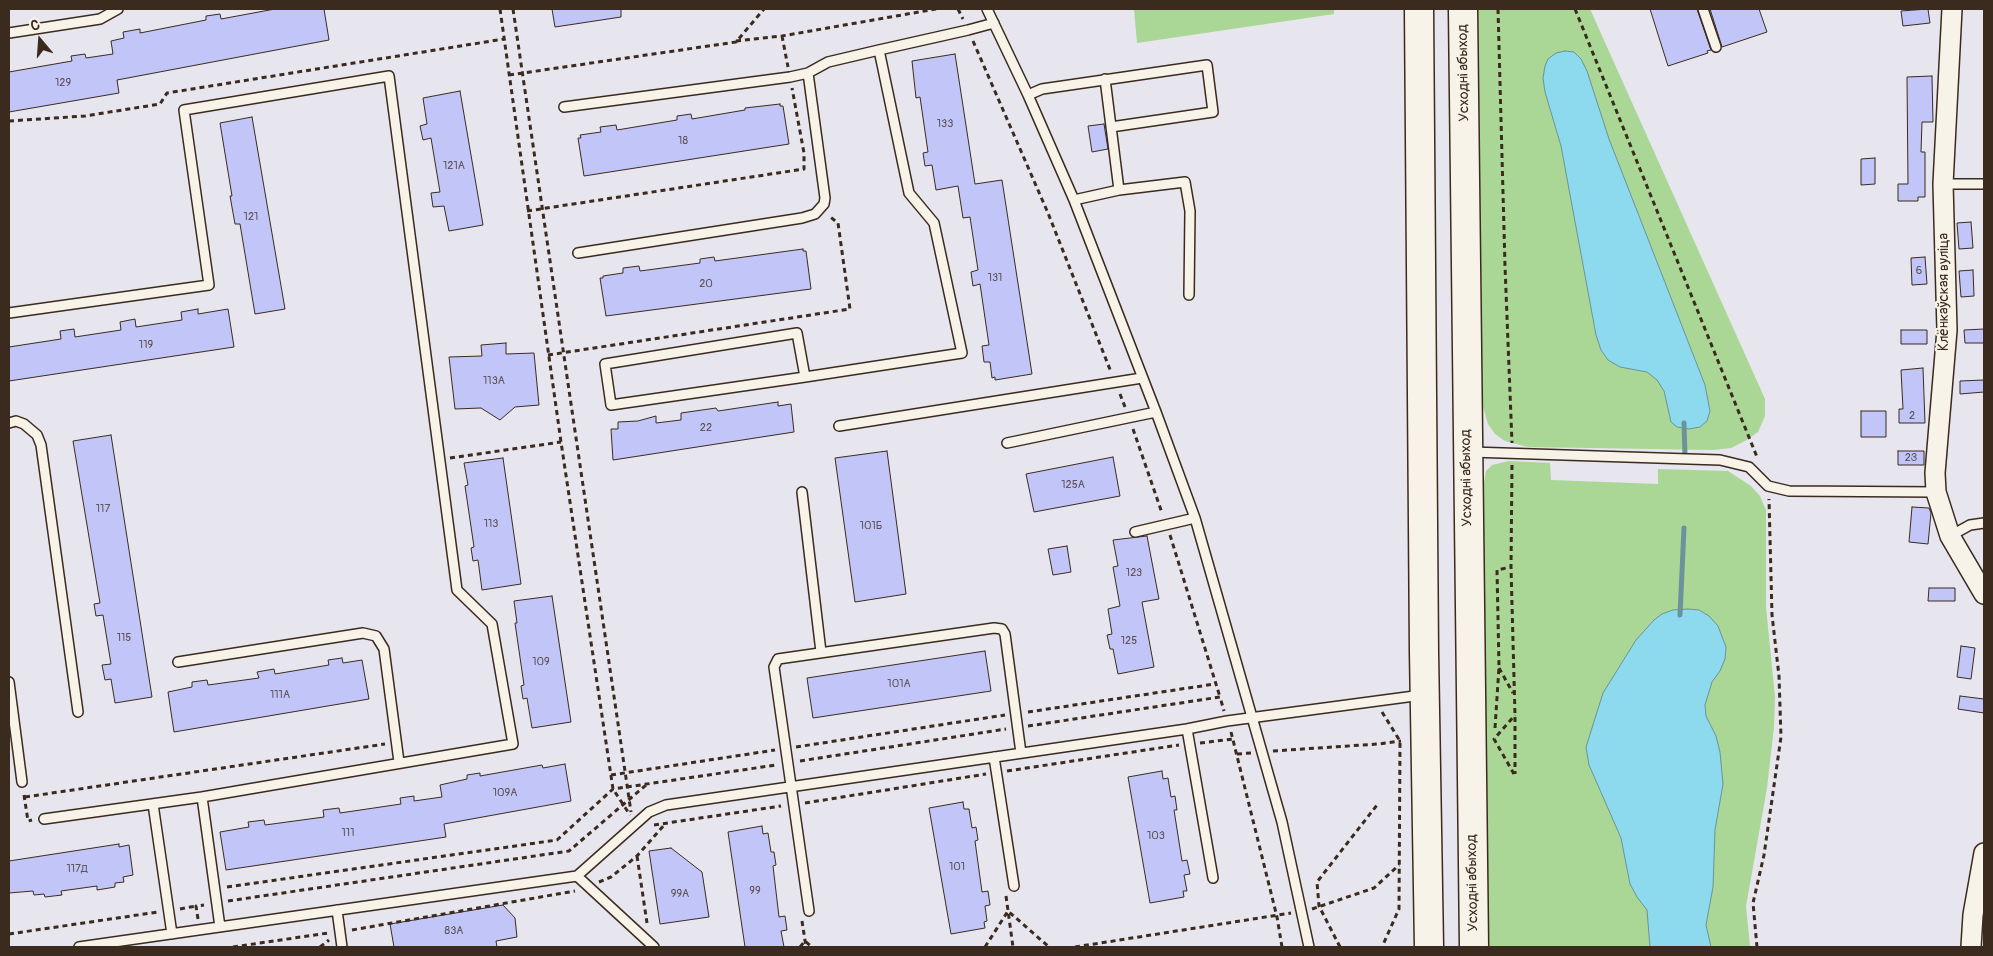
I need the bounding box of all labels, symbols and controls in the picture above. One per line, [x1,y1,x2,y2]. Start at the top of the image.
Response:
north arrow [15,15,65,65]
text: С [28,16,42,35]
street label: Усходні абыход [1455,24,1473,122]
house number: 129 [55,76,71,90]
house number: 133 [937,117,953,131]
house number: 18 [678,134,688,148]
house number: 121А [443,159,465,173]
house number: 121 [244,210,258,224]
street label: Клёнкаўская вуліца [1936,233,1952,351]
house number: 6 [1916,264,1922,278]
house number: 131 [988,271,1002,285]
house number: 20 [699,277,713,291]
house number: 119 [139,338,153,352]
house number: 113А [483,374,505,388]
house number: 2 [1909,409,1915,423]
house number: 22 [700,421,712,435]
street label: Усходні абыход [1458,429,1476,527]
house number: 2З [1905,451,1917,465]
house number: 125А [1061,478,1085,492]
house number: 117 [96,502,110,516]
house number: 113 [484,517,498,531]
house number: 101Б [860,519,882,533]
house number: 123 [1126,566,1142,580]
house number: 115 [117,631,131,645]
house number: 125 [1121,634,1137,648]
house number: 109 [532,655,550,669]
house number: 101А [887,677,911,691]
house number: 111А [270,688,290,702]
house number: 109А [493,786,517,800]
house number: 111 [342,826,354,840]
house number: 103 [1147,829,1165,843]
street label: Усходні абыход [1464,834,1482,932]
house number: 101 [949,860,965,874]
house number: 117Д [66,862,88,876]
house number: 99 [749,884,761,898]
house number: 99А [671,887,689,901]
house number: 83А [445,924,463,938]

